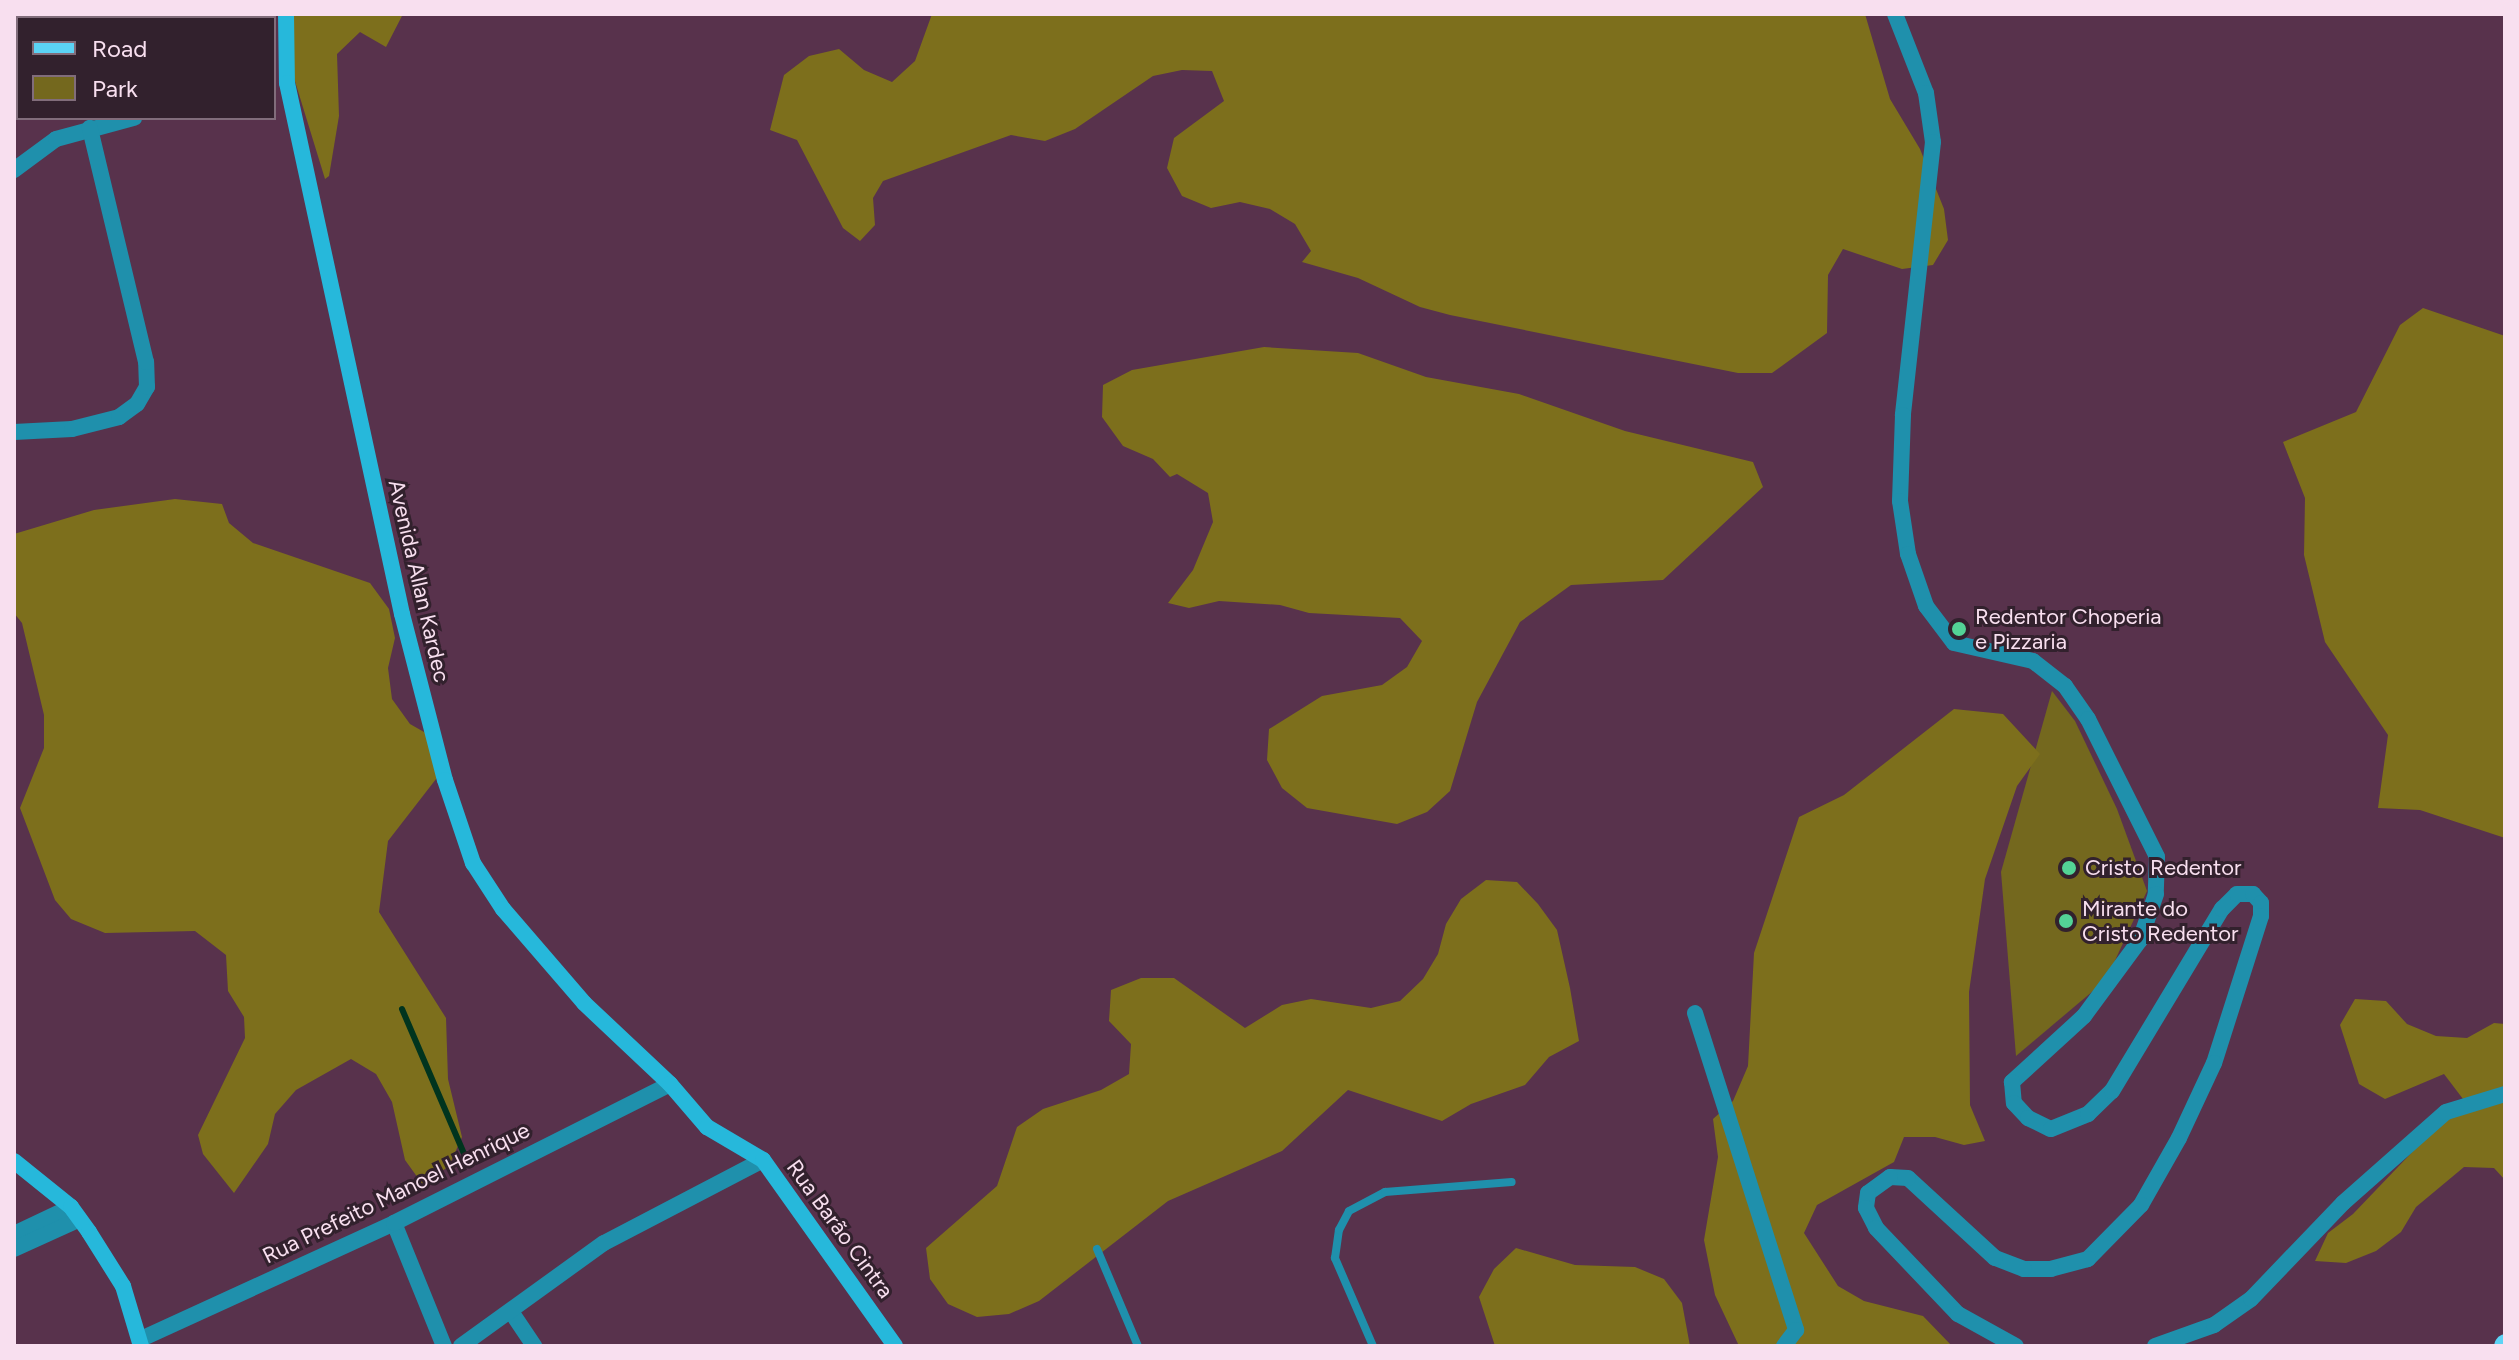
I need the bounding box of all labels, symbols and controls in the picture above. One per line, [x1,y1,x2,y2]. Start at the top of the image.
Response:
legend [16,16,276,120]
text: Road [92,34,147,63]
text: Park [92,74,138,103]
street label: Avenida Allan Kardec [383,477,455,685]
place label: Redentor Choperia e Pizzaria [1975,603,2162,654]
marker: Redentor Choperia e Pizzaria [1950,620,1968,638]
place label: Cristo Redentor [2085,855,2242,881]
marker: Cristo Redentor [2060,859,2078,877]
place label: Mirante do Cristo Redentor [2082,895,2239,946]
marker: Mirante do Cristo Redentor [2057,912,2075,930]
street label: Rua Prefeito Manoel Henrique [258,1117,534,1269]
street label: Rua Barão Cintra [781,1155,899,1303]

